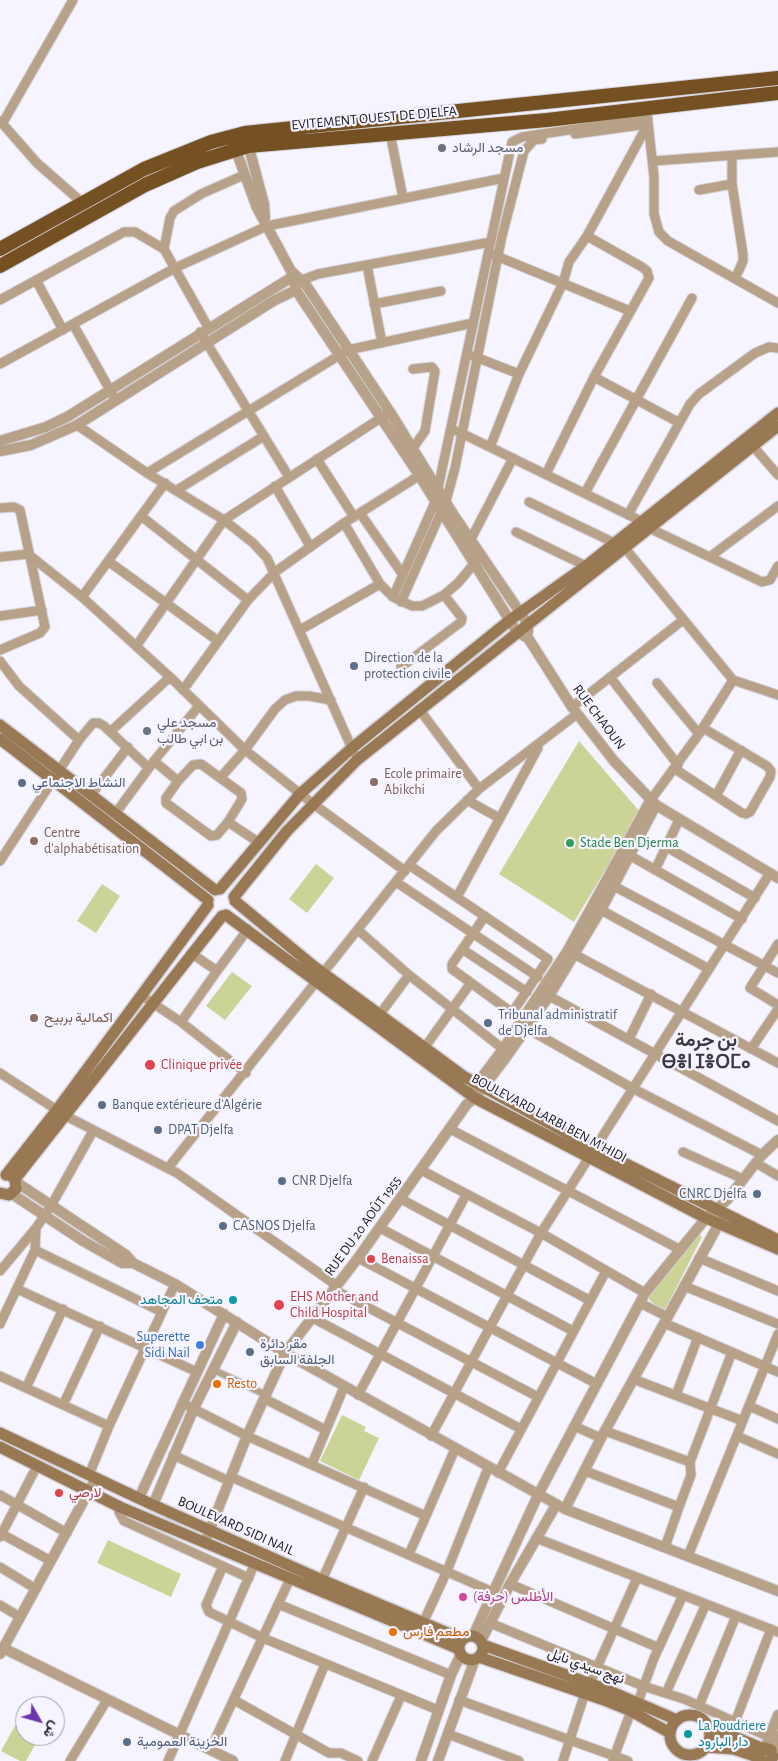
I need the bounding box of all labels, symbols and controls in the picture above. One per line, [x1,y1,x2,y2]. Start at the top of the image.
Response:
street label: EVITEMENT OUEST DE DJELFA [291,102,457,134]
place label: مسجد الرشاد [452,140,524,156]
marker: مسجد الرشاد [436,142,448,154]
place label: Direction de la protection civile [364,650,451,682]
marker: Direction de la protection civile [348,660,360,672]
street label: RUE CHAOUN [569,681,629,753]
place label: مسجد علي بن ابي طالب [157,715,223,748]
marker: مسجد علي بن ابي طالب [141,725,153,737]
place label: Ecole primaire Abikchi [384,766,462,799]
place label: النشاط الاجنماعي [32,775,126,791]
marker: Ecole primaire Abikchi [368,776,380,788]
marker: النشاط الاجنماعي [16,777,28,789]
place label: Centre d'alphabétisation [44,825,139,858]
marker: Centre d'alphabétisation [28,835,40,847]
place label: Stade Ben Djerma [580,835,679,851]
marker: Stade Ben Djerma [564,837,576,849]
place label: Tribunal administratif de Djelfa [498,1007,617,1040]
place label: اكمالية بربيح [44,1010,113,1026]
marker: اكمالية بربيح [28,1012,40,1024]
marker: Tribunal administratif de Djelfa [482,1017,494,1029]
district label: بن جرمة ⴱⴻⵏ ⵊⴻⵔⵎⴰ [662,1029,750,1073]
place label: Clinique privée [161,1057,242,1073]
marker: Clinique privée [143,1058,157,1072]
street label: BOULEVARD LARBI BEN M'HIDI [468,1070,630,1166]
place label: Banque extérieure d'Algérie [112,1097,262,1113]
marker: Banque extérieure d'Algérie [96,1099,108,1111]
place label: DPAT Djelfa [168,1122,234,1138]
marker: DPAT Djelfa [152,1124,164,1136]
place label: CNR Djelfa [292,1173,353,1189]
street label: RUE DU 20 AOÛT 1955 [321,1173,405,1279]
marker: CNR Djelfa [276,1175,288,1187]
place label: CNRC Djelfa [679,1186,747,1202]
marker: CNRC Djelfa [751,1188,763,1200]
place label: CASNOS Djelfa [233,1218,316,1234]
marker: CASNOS Djelfa [217,1220,229,1232]
place label: Benaissa [381,1251,429,1267]
marker: Benaissa [365,1253,377,1265]
place label: EHS Mother and Child Hospital [290,1289,379,1321]
place label: متحف المجاهد [140,1292,223,1308]
marker: متحف المجاهد [227,1294,239,1306]
marker: EHS Mother and Child Hospital [272,1298,286,1312]
place label: Superette Sidi Nail [137,1329,190,1361]
place label: مقر دائرة الجلفة السابق [260,1336,335,1368]
marker: Superette Sidi Nail [194,1339,206,1351]
marker: مقر دائرة الجلفة السابق [244,1346,256,1358]
place label: Resto [227,1376,257,1392]
marker: Resto [211,1378,223,1390]
place label: لارصي [69,1485,101,1501]
marker: لارصي [53,1487,65,1499]
street label: BOULEVARD SIDI NAIL [175,1493,297,1559]
place label: الأطلس (حرفة) [473,1589,553,1605]
marker: الأطلس (حرفة) [457,1591,469,1603]
place label: مطعم فارس [403,1624,469,1640]
marker: مطعم فارس [387,1626,399,1638]
street label: نهج سيدي نايل [545,1644,627,1688]
north arrow [15,1696,65,1746]
place label: La Poudriere دار البارود [698,1718,766,1750]
text: ش [40,1719,62,1741]
marker: La Poudriere دار البارود [682,1728,694,1740]
place label: الخزينة العمومية [137,1734,227,1750]
marker: الخزينة العمومية [121,1736,133,1748]

